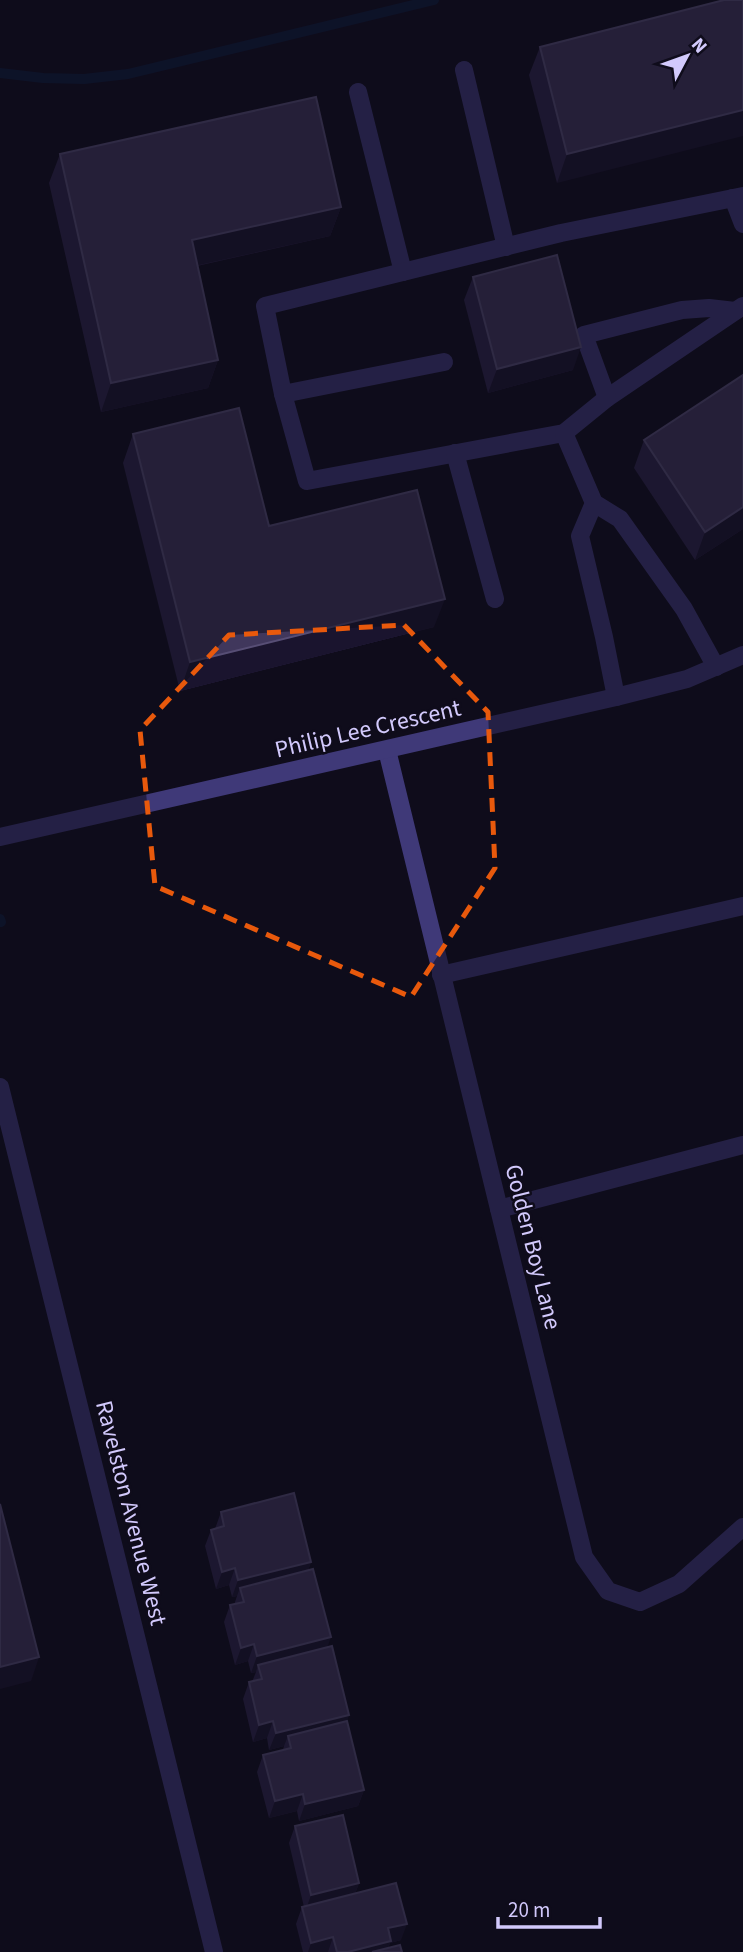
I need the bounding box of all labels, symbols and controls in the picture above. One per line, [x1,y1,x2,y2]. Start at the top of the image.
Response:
north arrow [652,21,722,91]
text: N [684,32,713,59]
street label: Philip Lee Crescent [271,691,465,767]
street label: Golden Boy Lane [496,1161,570,1333]
street label: Ravelston Avenue West [86,1397,176,1629]
scale bar [498,1885,600,1929]
text: 20 m [508,1895,550,1925]

